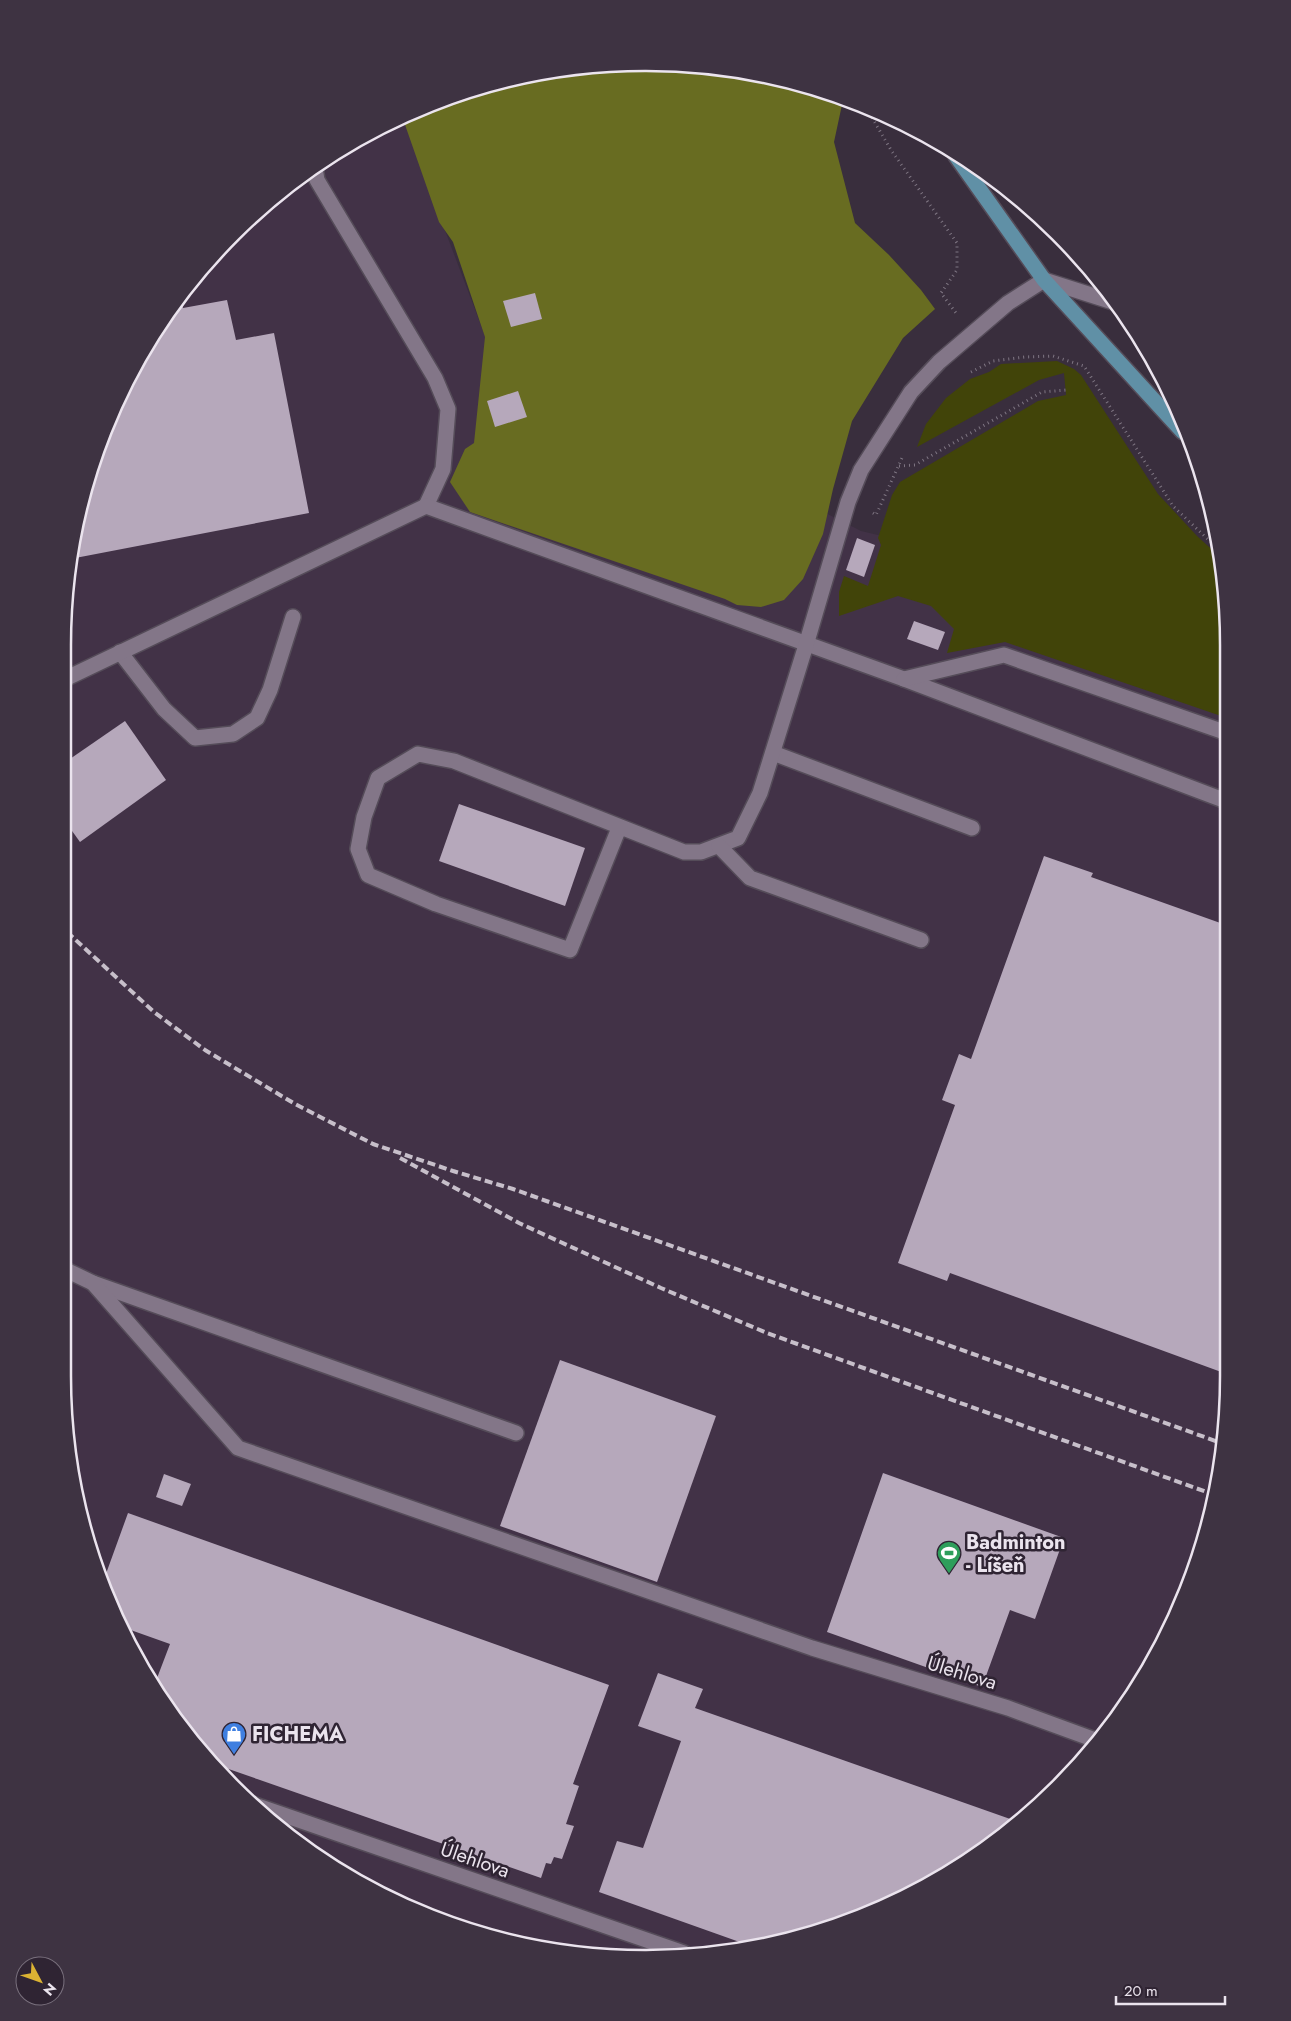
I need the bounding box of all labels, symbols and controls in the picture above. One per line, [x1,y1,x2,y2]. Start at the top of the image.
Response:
place label: Badminton - Líšeň [966,1528,1065,1580]
sports icon: Badminton - Líšeň [936,1540,962,1574]
street label: Úlehlova [924,1649,1000,1697]
place label: FICHEMA [252,1720,344,1749]
shop icon: FICHEMA [221,1721,247,1755]
street label: Úlehlova [436,1835,514,1885]
north arrow [15,1956,65,2006]
scale bar [1116,1974,1225,2006]
text: N [39,1979,61,2000]
text: 20 m [1124,1980,1158,2002]

